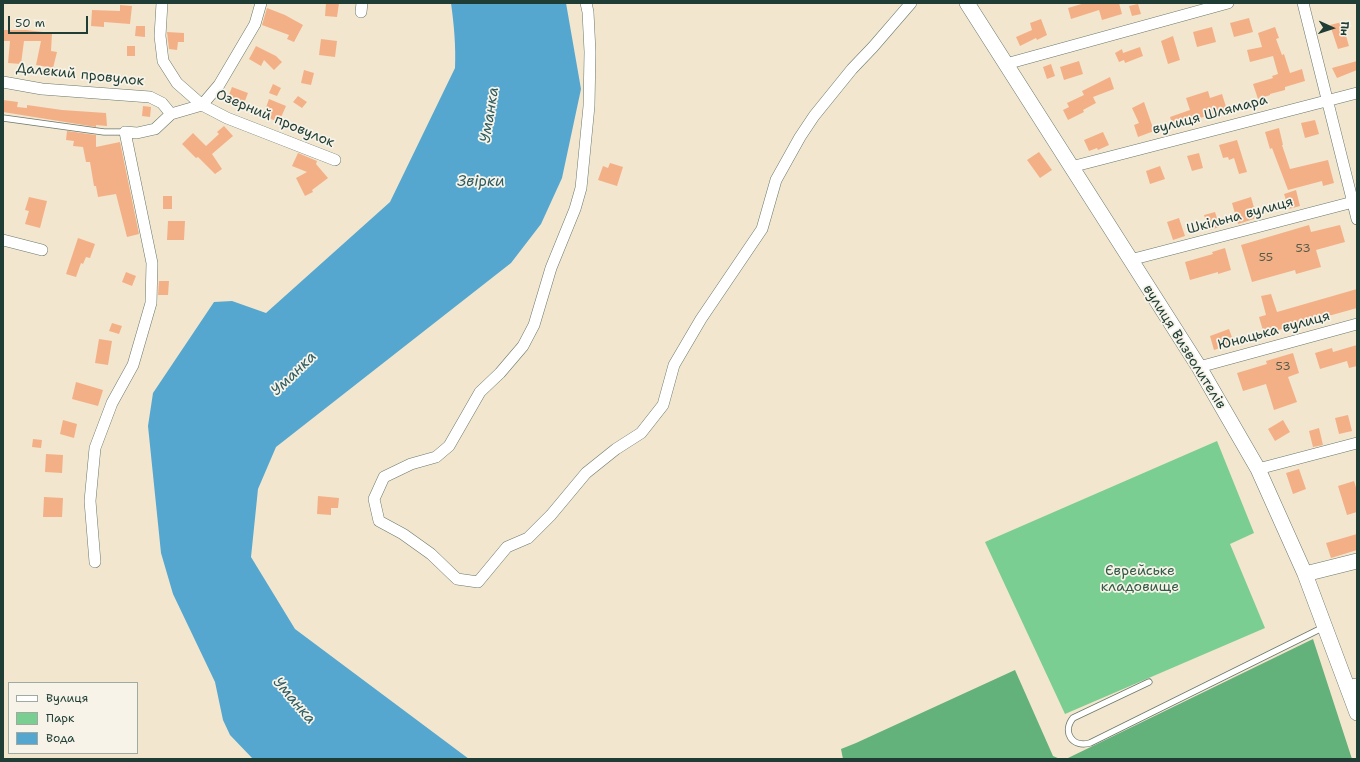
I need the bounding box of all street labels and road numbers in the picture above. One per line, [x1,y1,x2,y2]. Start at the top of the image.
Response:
street label: Далекий провулок [15,60,145,90]
street label: Озерний провулок [213,86,337,152]
street label: вулиця Шлямара [1151,92,1269,138]
street label: Шкільна вулиця [1185,194,1295,238]
street label: вулиця Визволителів [1139,282,1229,412]
street label: Юнацька вулиця [1216,308,1332,354]

